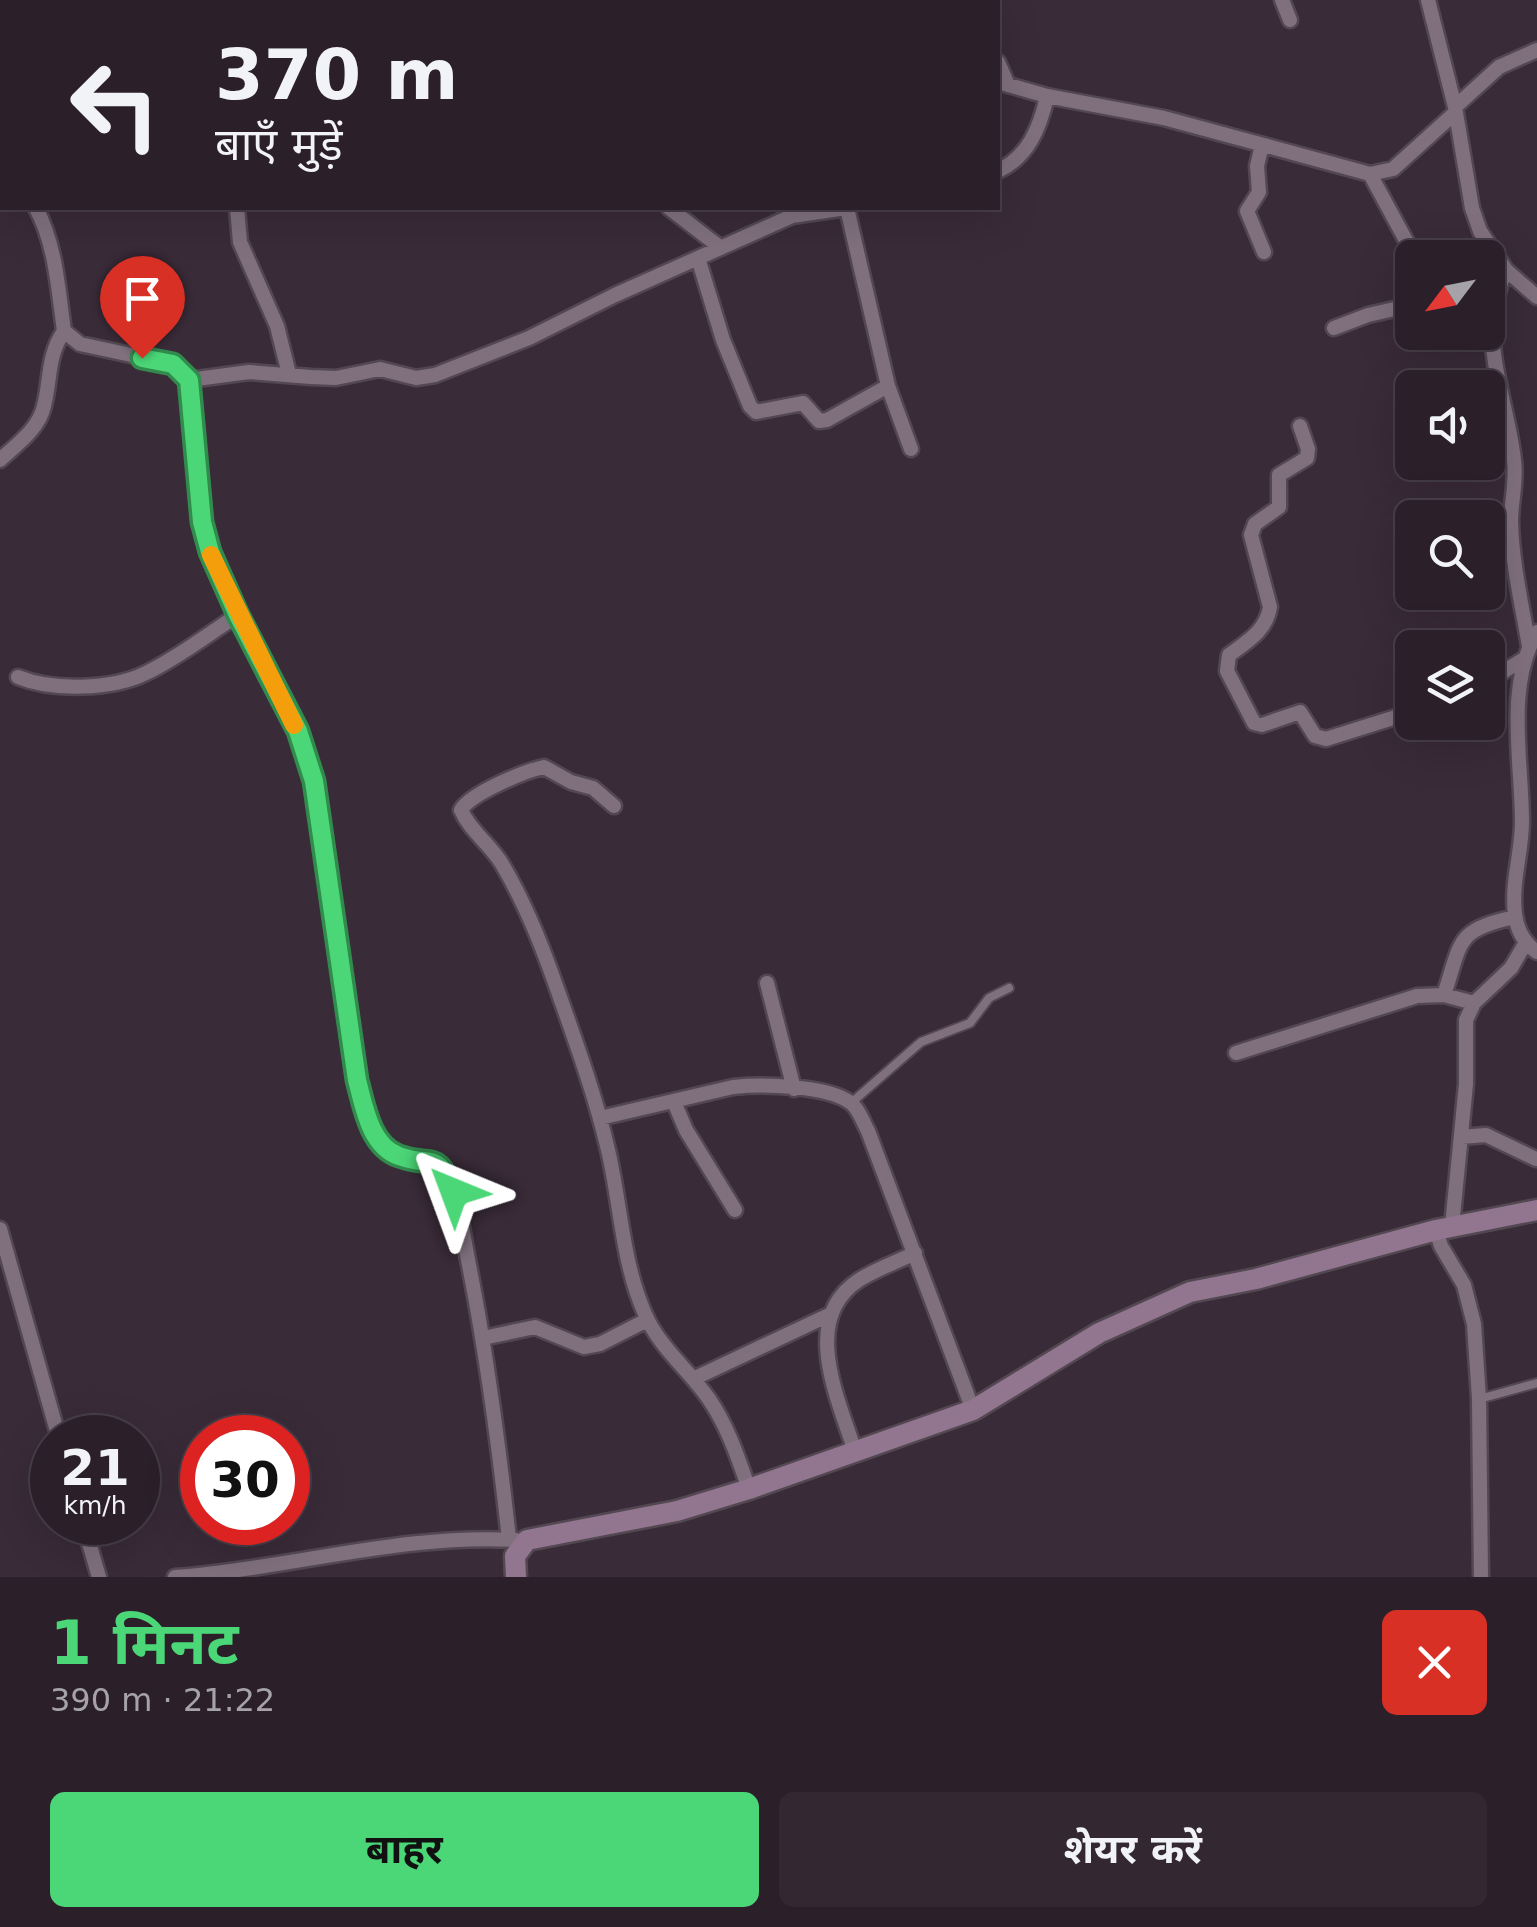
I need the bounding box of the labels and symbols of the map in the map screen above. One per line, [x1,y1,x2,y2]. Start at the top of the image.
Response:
north arrow [1395,240,1505,350]
pin [100,256,185,359]
position arrow [402,1140,506,1244]
speed limit sign: 30 [180,1415,310,1545]

